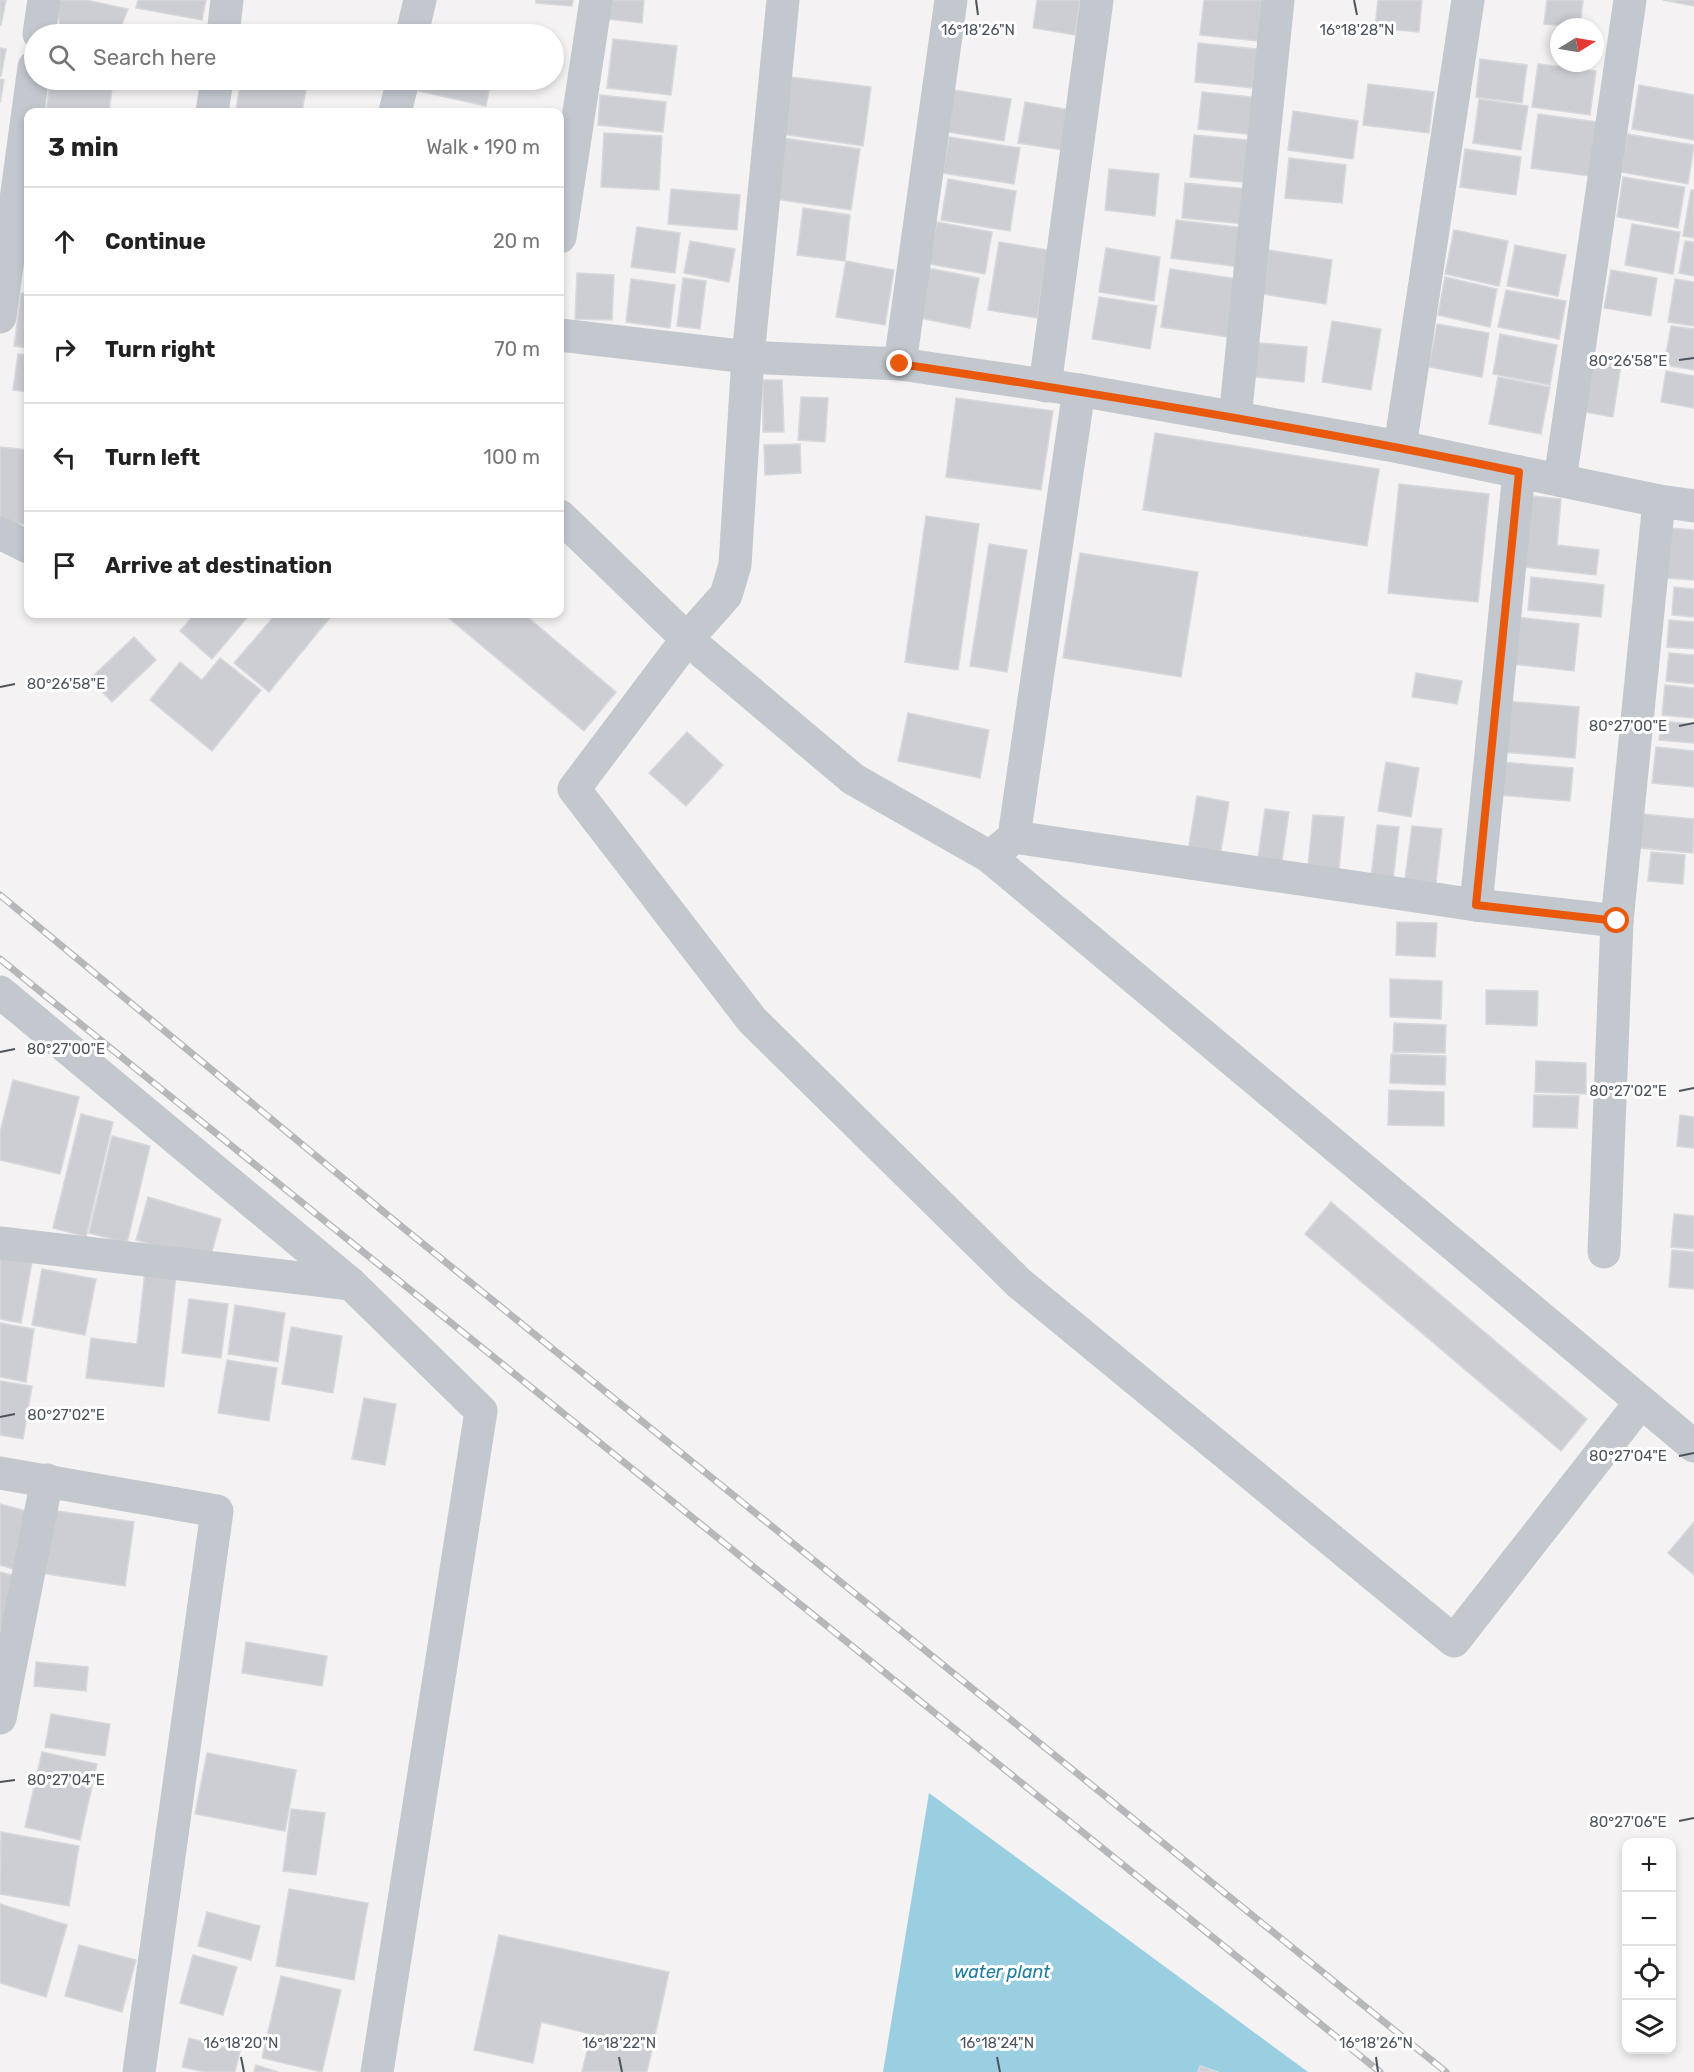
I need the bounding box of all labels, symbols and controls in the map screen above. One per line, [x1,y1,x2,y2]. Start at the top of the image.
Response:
north arrow [1550,18,1604,72]
text: 16°18'26"N [941,21,1015,39]
text: 16°18'28"N [1320,21,1394,39]
search box [24,24,564,90]
icon: search [45,41,78,74]
text: Search here [93,44,216,71]
text: 3 min [48,132,119,163]
text: Walk · 190 m [426,135,540,159]
icon: ahead [48,225,81,258]
text: Continue [105,228,206,255]
text: 20 m [493,229,540,253]
icon: right [48,333,81,366]
text: Turn right [105,336,215,363]
text: 70 m [494,337,540,361]
route end [886,350,912,376]
text: 80°26'58"E [1589,352,1667,370]
icon: left [48,441,81,474]
text: Turn left [105,444,200,471]
text: 100 m [483,445,540,469]
icon: arrive [48,549,81,582]
text: Arrive at destination [105,552,332,579]
text: 80°26'58"E [27,675,105,693]
text: 80°27'00"E [1589,717,1667,735]
route start [1603,907,1629,933]
text: 80°27'00"E [27,1040,105,1058]
text: 80°27'02"E [1589,1082,1667,1100]
text: 80°27'02"E [27,1406,105,1424]
text: 80°27'04"E [1589,1447,1667,1465]
text: 80°27'04"E [27,1771,105,1789]
text: 80°27'06"E [1589,1813,1667,1831]
map controls [1622,1838,1676,2054]
button: + [1622,1838,1676,1892]
button: − [1622,1892,1676,1946]
button: locate [1622,1946,1676,2000]
water label: water plant [954,1961,1051,1983]
button: layers [1622,2000,1676,2054]
text: 16°18'20"N [204,2034,278,2052]
text: 16°18'22"N [582,2034,656,2052]
text: 16°18'24"N [960,2034,1034,2052]
text: 16°18'26"N [1339,2034,1413,2052]

